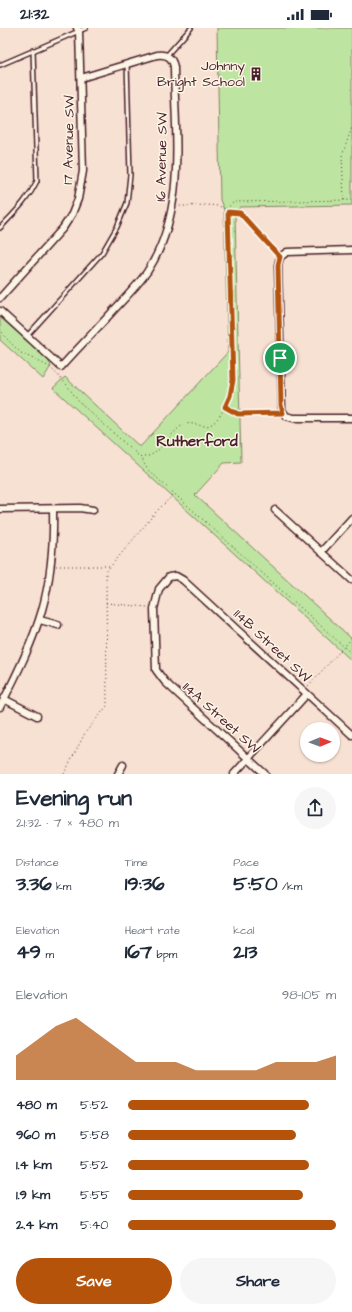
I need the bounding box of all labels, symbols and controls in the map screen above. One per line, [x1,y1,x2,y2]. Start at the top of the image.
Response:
text: 21:32 [20,4,49,25]
place label: Johnny Bright School [157,56,245,92]
building icon: Johnny Bright School [248,66,264,82]
street label: 17 Avenue SW [58,95,80,185]
street label: 16 Avenue SW [151,112,173,202]
pin [263,341,297,375]
icon: arrive [269,347,291,369]
district label: Rutherford [156,431,238,452]
street label: 114B Street SW [229,605,315,687]
street label: 114A Street SW [178,678,264,758]
north arrow [300,722,340,762]
map controls [300,722,340,762]
text: Evening run [16,783,132,814]
button: share [294,787,336,829]
text: 21:32 · 7 × 480 m [16,814,119,832]
text: Distance [16,855,59,870]
text: Time [125,855,148,870]
text: Pace [233,855,259,870]
text: 3.36 [16,870,52,898]
text: 19:36 [125,870,165,898]
text: 5:50 [233,870,278,898]
text: km [52,879,71,894]
text: /km [278,879,302,894]
text: Elevation [16,923,59,938]
text: Heart rate [125,923,180,938]
text: kcal [233,923,254,938]
text: 49 [16,938,41,966]
text: 167 [125,938,152,966]
text: 213 [233,938,258,966]
text: m [41,947,54,962]
text: bpm [152,947,177,962]
text: Elevation [16,986,67,1004]
text: 98–105 m [282,986,336,1004]
text: 480 m [16,1096,57,1114]
text: 5:52 [80,1096,108,1114]
text: 960 m [16,1126,55,1144]
text: 5:58 [80,1126,109,1144]
text: 1.4 km [16,1156,52,1174]
text: 5:52 [80,1156,108,1174]
text: 1.9 km [16,1186,50,1204]
text: 5:55 [80,1186,110,1204]
text: 2.4 km [16,1216,57,1234]
text: 5:40 [80,1216,108,1234]
button: Save [16,1258,172,1304]
button: Share [180,1258,336,1304]

